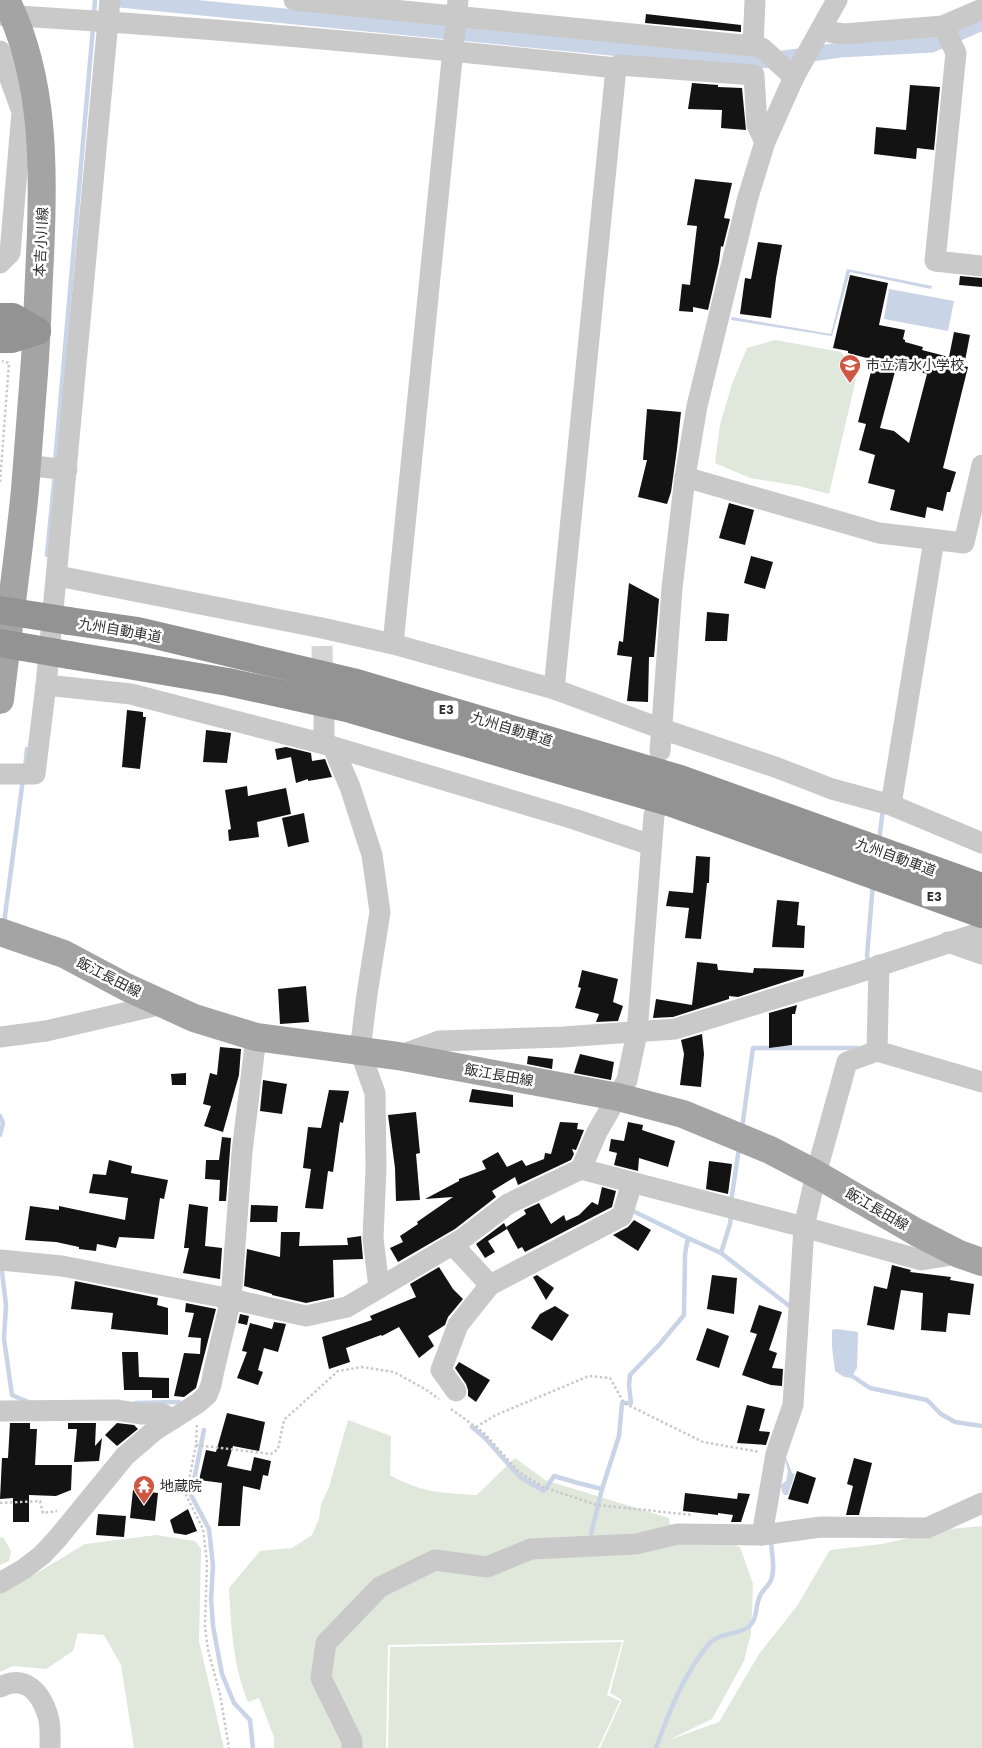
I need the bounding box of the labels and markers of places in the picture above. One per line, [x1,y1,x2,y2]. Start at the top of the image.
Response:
school or university icon: 市立清水小学校 [838,353,862,384]
place label: 市立清水小学校 [866,355,964,375]
temple icon: 地蔵院 [132,1474,156,1505]
place label: 地蔵院 [160,1476,202,1496]

